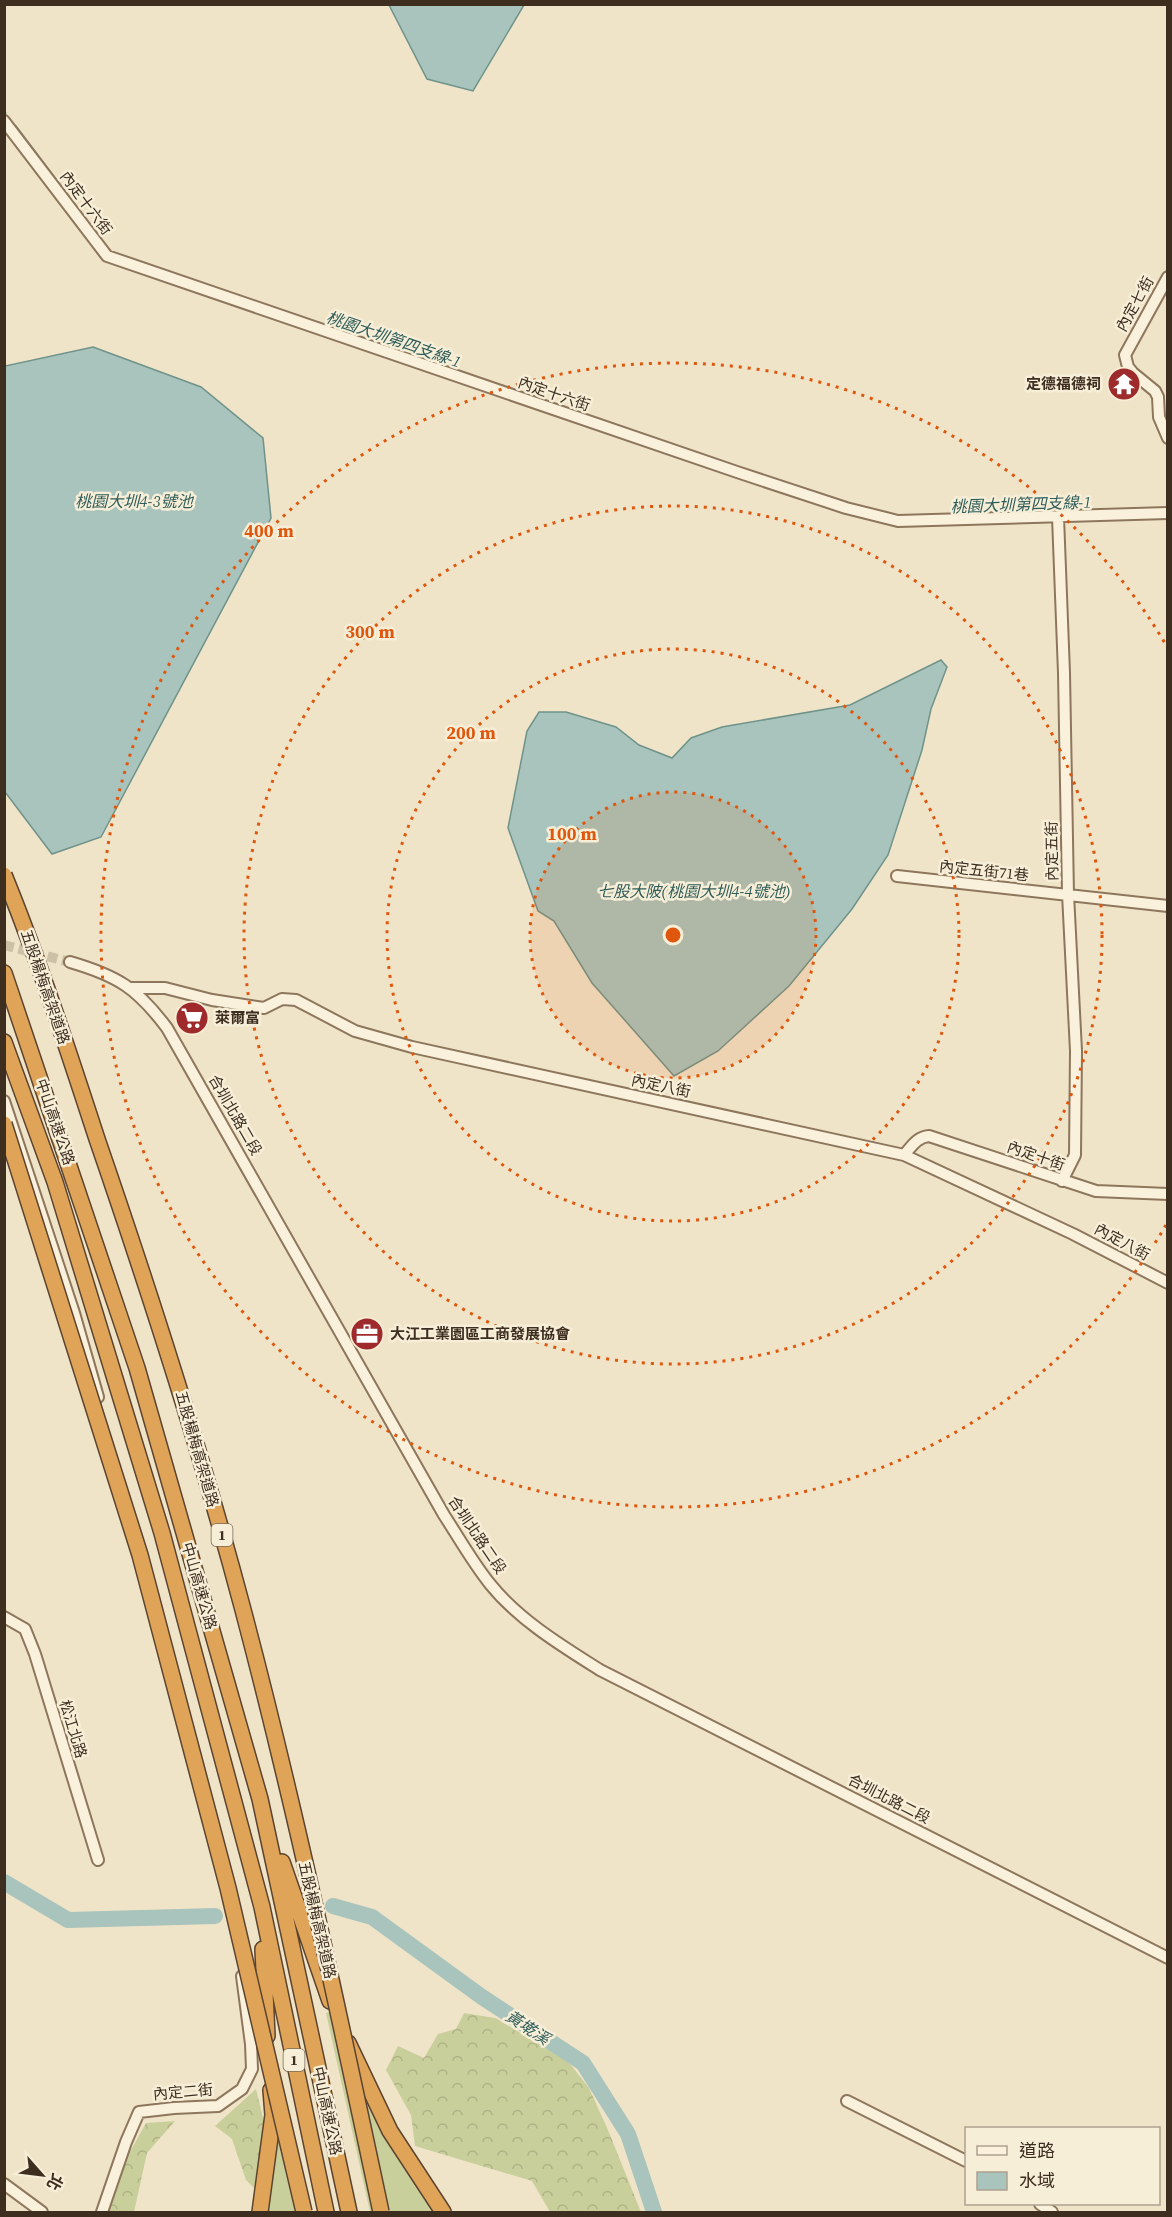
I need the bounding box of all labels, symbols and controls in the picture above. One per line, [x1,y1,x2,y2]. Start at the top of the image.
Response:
street label: 內定十六街 [55,166,117,239]
street label: 內定七街 [1111,272,1158,335]
water label: 桃園大圳第四支線-1 [324,306,464,372]
temple icon: 定德福德祠 [1106,366,1142,402]
street label: 內定十六街 [515,371,593,416]
place label: 定德福德祠 [1026,373,1101,394]
water label: 桃園大圳4-3號池 [75,490,195,512]
water label: 桃園大圳第四支線-1 [950,491,1092,517]
text: 400 m [244,518,294,543]
text: 300 m [345,619,395,644]
text: 200 m [446,720,496,745]
text: 100 m [547,821,597,846]
street label: 內定五街 [1040,821,1063,881]
street label: 內定五街71巷 [938,855,1030,886]
water label: 七股大陂(桃園大圳4-4號池) [597,880,791,902]
centre of rings [663,925,683,945]
street label: 五股楊梅高架道路 [16,927,75,1047]
supermarket icon: 萊爾富 [174,1000,210,1036]
place label: 萊爾富 [215,1007,260,1028]
street label: 內定八街 [630,1069,693,1102]
street label: 合圳北路二段 [204,1071,267,1159]
street label: 中山高速公路 [31,1076,80,1168]
street label: 內定十街 [1004,1136,1068,1175]
street label: 內定八街 [1091,1218,1154,1265]
office icon: 大江工業園區工商發展協會 [349,1316,385,1352]
place label: 大江工業園區工商發展協會 [390,1323,570,1344]
street label: 五股楊梅高架道路 [171,1388,224,1509]
street label: 合圳北路二段 [444,1492,511,1578]
road number: 1 [212,1524,232,1546]
street label: 中山高速公路 [177,1540,222,1632]
street label: 松江北路 [55,1697,92,1761]
street label: 合圳北路二段 [844,1769,934,1828]
street label: 五股楊梅高架道路 [294,1859,341,1981]
water label: 黃墘溪 [502,2005,556,2050]
road number: 1 [284,2049,304,2071]
street label: 中山高速公路 [308,2065,347,2157]
street label: 內定二街 [152,2078,214,2105]
legend [965,2127,1160,2205]
text: 道路 [1019,2138,1055,2163]
north arrow [12,2145,72,2205]
text: 水域 [1019,2168,1055,2193]
text: 北 [42,2170,69,2194]

